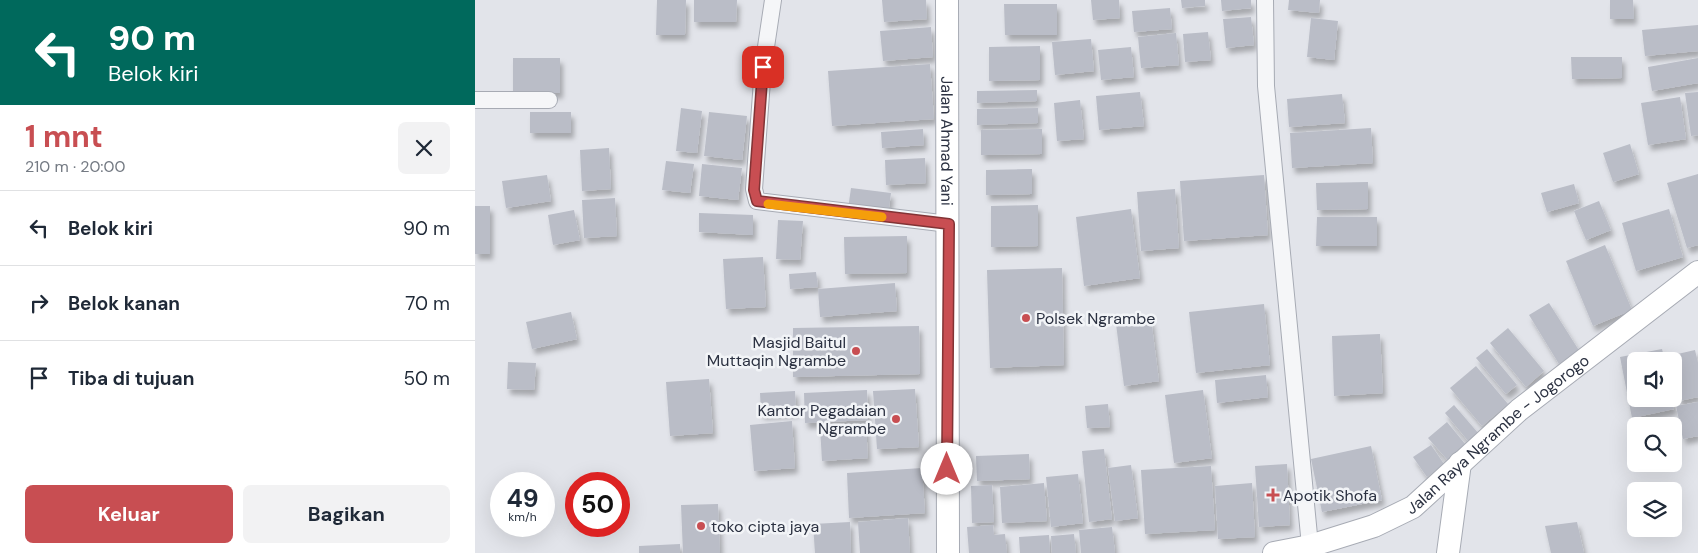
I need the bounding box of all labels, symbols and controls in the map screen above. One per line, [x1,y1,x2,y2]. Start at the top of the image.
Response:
text: 90 m [108,15,196,61]
icon: left [25,20,90,85]
pin [742,46,784,88]
icon: arrive [749,53,777,81]
text: Belok kiri [108,59,198,88]
street label: Jalan Ahmad Yani [936,76,957,206]
text: 1 mnt [25,117,103,156]
button: close [398,122,450,174]
text: 210 m · 20:00 [25,156,125,177]
icon: left [25,214,53,242]
text: Belok kiri [68,216,153,241]
text: 90 m [403,216,450,241]
icon: right [25,289,53,317]
text: Belok kanan [68,291,180,316]
text: 70 m [405,291,450,316]
place label: Polsek Ngrambe [1036,308,1155,329]
marker: Polsek Ngrambe [1020,312,1032,324]
place label: Masjid Baitul Muttaqin Ngrambe [707,332,846,371]
marker: Masjid Baitul Muttaqin Ngrambe [850,345,862,357]
street label: Jalan Raya Ngrambe - Jogorogo [1404,350,1594,519]
map controls [1627,352,1682,537]
button: sound [1627,352,1682,407]
icon: arrive [25,364,53,392]
text: Tiba di tujuan [68,366,194,391]
text: 50 m [403,366,450,391]
place label: Kantor Pegadaian Ngrambe [757,400,886,439]
marker: Kantor Pegadaian Ngrambe [890,413,902,425]
button: search [1627,417,1682,472]
position arrow [920,442,972,494]
speed limit sign: 50 [565,472,630,537]
text: 49 [506,482,539,515]
button: layers [1627,482,1682,537]
button: Keluar [25,485,233,543]
button: Bagikan [243,485,450,543]
place label: Apotik Shofa [1283,485,1377,506]
marker: Apotik Shofa [1267,489,1279,501]
text: km/h [508,509,537,525]
place label: toko cipta jaya [711,516,819,537]
marker: toko cipta jaya [695,520,707,532]

